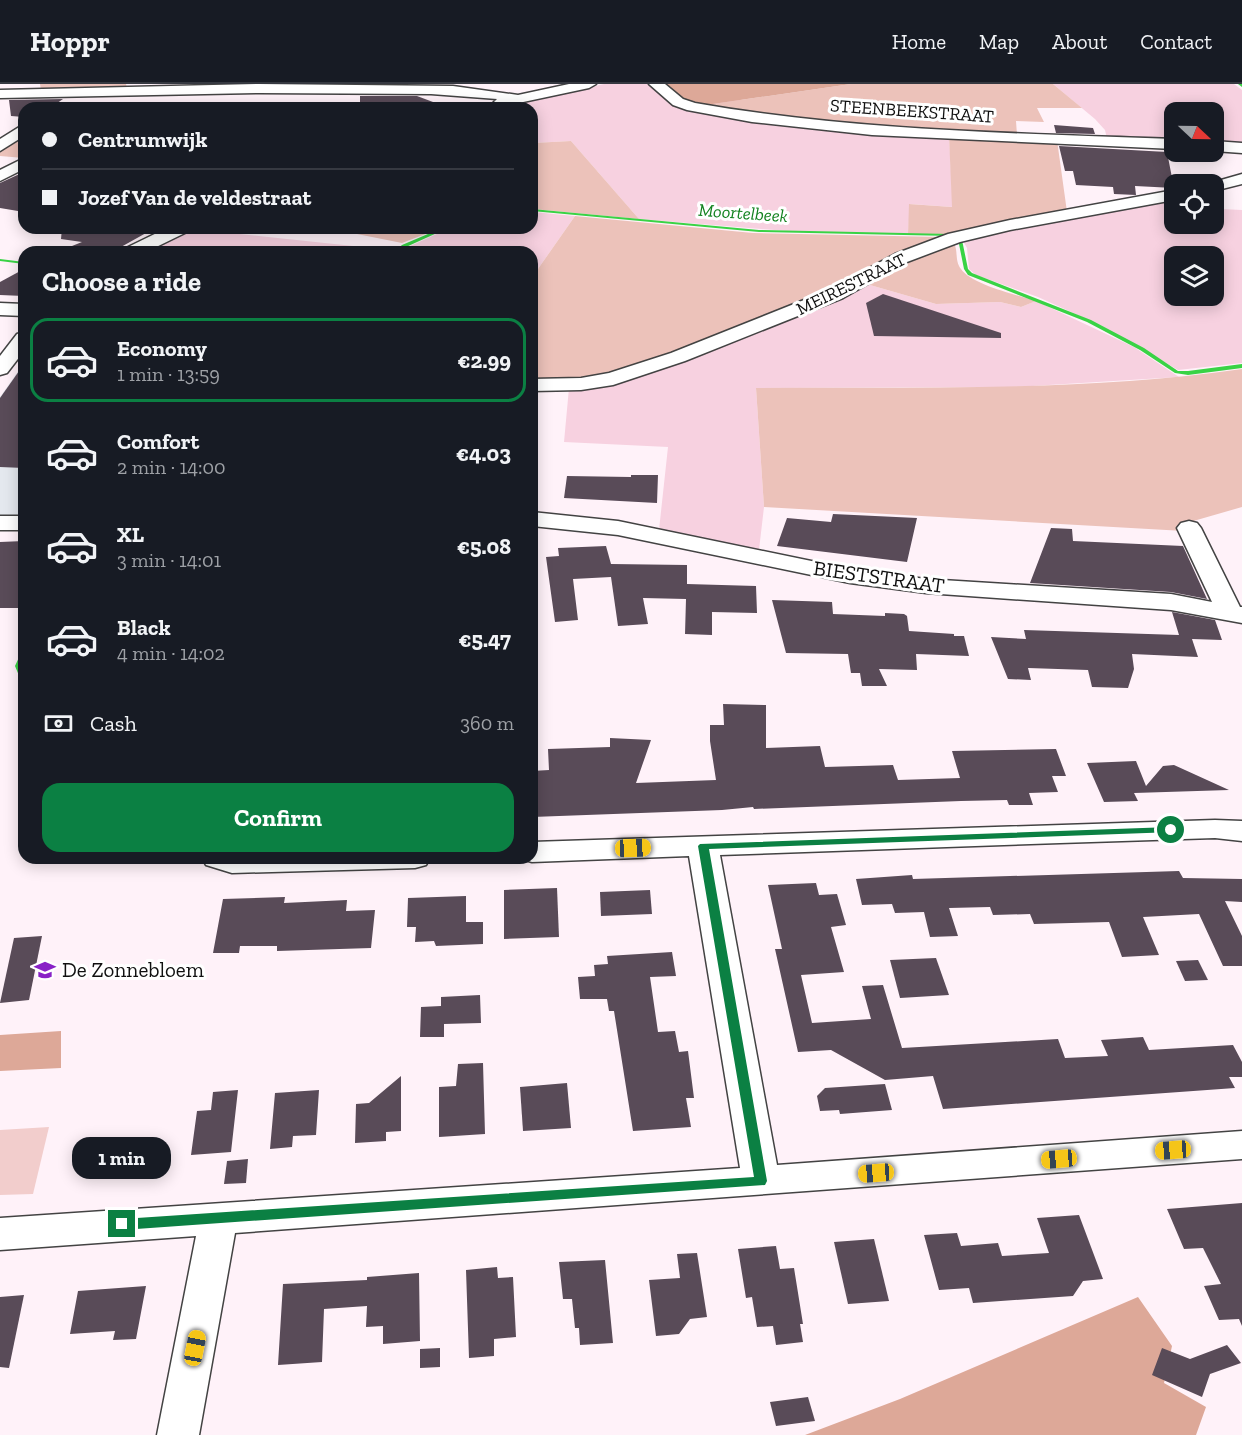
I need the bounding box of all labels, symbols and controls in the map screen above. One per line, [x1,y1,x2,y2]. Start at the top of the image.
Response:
text: Hoppr [30,25,110,58]
text: Home [892,29,946,54]
text: Map [979,29,1019,54]
text: About [1052,29,1107,54]
text: Contact [1140,29,1212,54]
street label: STEENBEEKSTRAAT [829,94,995,128]
north arrow [1164,102,1224,162]
map controls [1164,102,1224,306]
text: Centrumwijk [78,126,207,153]
button: locate [1164,174,1224,234]
text: Jozef Van de veldestraat [78,184,311,211]
water label: Moortelbeek [698,199,788,227]
button: layers [1164,246,1224,306]
street label: MEIRESTRAAT [793,248,909,320]
text: Choose a ride [42,266,201,298]
icon: car [45,333,99,387]
text: Economy [117,335,207,362]
text: €2.99 [458,347,511,374]
text: 1 min · 13:59 [117,362,220,386]
icon: car [45,426,99,480]
text: Comfort [117,428,199,455]
text: €4.03 [456,440,511,467]
text: 2 min · 14:00 [117,455,226,479]
icon: car [45,519,99,573]
text: XL [117,521,144,548]
text: €5.08 [457,533,511,560]
text: 3 min · 14:01 [117,548,221,572]
street label: BIESTSTRAAT [812,555,946,598]
icon: car [45,612,99,666]
text: Black [117,614,171,641]
text: €5.47 [458,626,511,653]
text: 4 min · 14:02 [117,641,225,665]
icon: cash [42,707,75,740]
text: Cash [90,710,137,737]
text: 360 m [460,711,514,735]
button: Confirm [42,783,514,852]
route start [1157,816,1184,843]
car [615,838,651,858]
place label: De Zonnebloem [62,957,204,982]
school or university icon: De Zonnebloem [33,958,57,982]
callout: 1 min [72,1137,172,1179]
car [1154,1140,1192,1160]
text: 1 min [98,1146,145,1170]
car [1040,1148,1078,1170]
car [857,1163,895,1183]
route end [108,1210,135,1237]
car [183,1329,207,1367]

